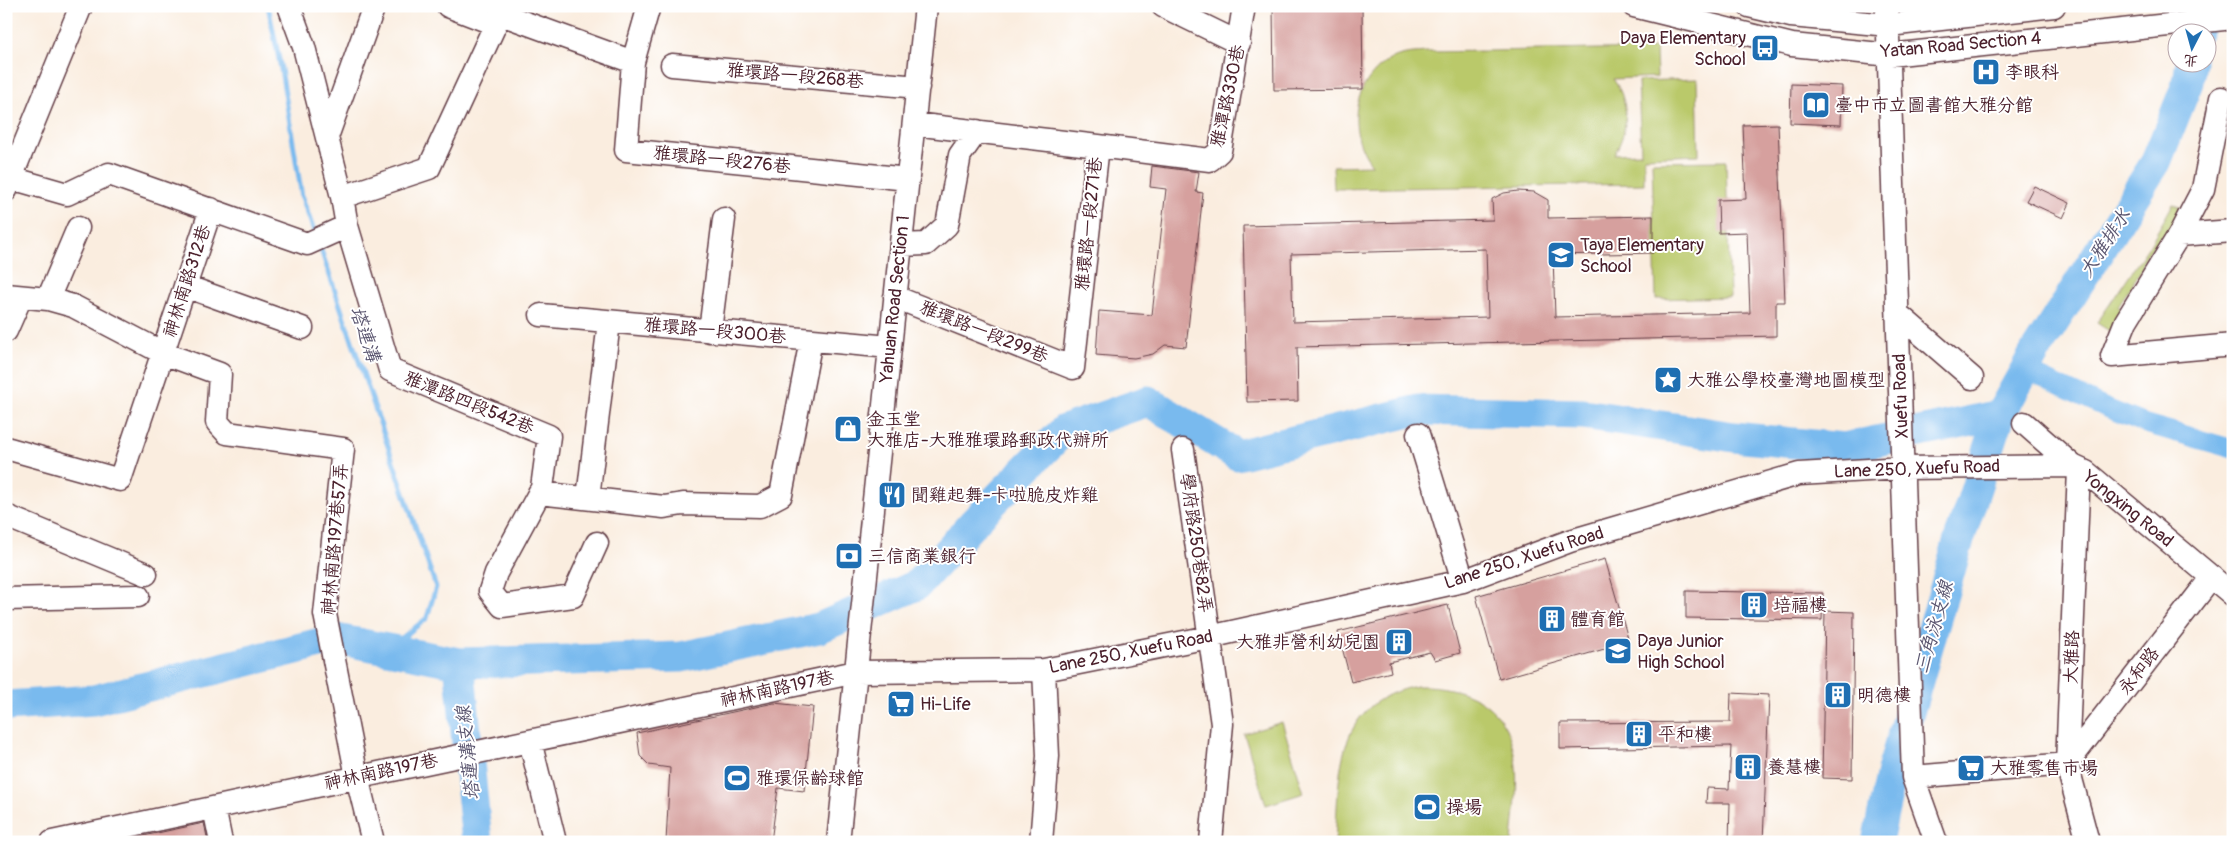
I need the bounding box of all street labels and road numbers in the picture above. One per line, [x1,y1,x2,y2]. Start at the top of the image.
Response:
street label: Yatan Road Section 4 [1879,26,2043,64]
street label: 雅潭路330巷 [1206,43,1250,149]
street label: 雅環路一段268巷 [725,59,865,93]
street label: 雅環路一段276巷 [652,141,792,179]
street label: 雅環路一段271巷 [1071,156,1107,292]
street label: Yahuan Road Section 1 [875,214,915,385]
street label: 神林南路312巷 [158,222,216,340]
street label: 雅環路一段299巷 [916,296,1052,368]
street label: 雅環路一段300巷 [643,313,787,349]
street label: Xuefu Road [1888,353,1914,439]
street label: 雅潭路四段542巷 [401,366,537,440]
street label: Lane 250, Xuefu Road [1833,455,2001,483]
street label: 神林南路197巷57弄 [317,462,353,616]
street label: Yongxing Road [2077,465,2178,553]
street label: 學府路250巷82弄 [1175,471,1217,615]
street label: Lane 250, Xuefu Road [1441,521,1607,595]
street label: Lane 250, Xuefu Road [1047,625,1215,679]
street label: 大雅路 [2060,630,2084,684]
street label: 永和路 [2113,643,2165,699]
street label: 神林南路197巷 [718,666,836,712]
street label: 神林南路197巷 [322,749,440,795]

